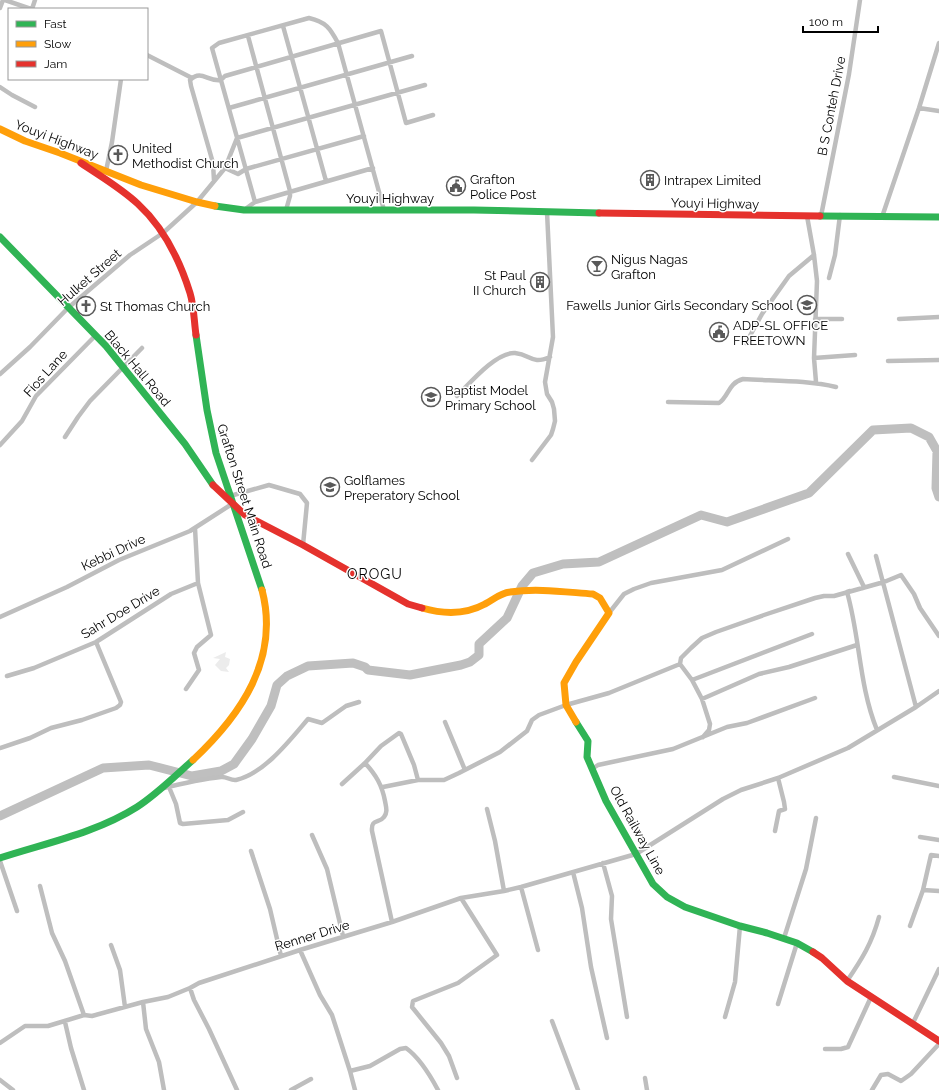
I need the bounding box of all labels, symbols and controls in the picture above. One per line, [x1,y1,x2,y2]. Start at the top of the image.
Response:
legend [8,8,148,80]
scale bar [803,8,878,34]
text: 100 m [809,15,843,29]
text: Fast [44,17,67,31]
text: Slow [44,37,71,51]
street label: B S Conteh Drive [814,55,849,157]
text: Jam [44,57,67,71]
street label: Youyi Highway [13,117,101,162]
place label: United Methodist Church [132,141,239,171]
church icon: United Methodist Church [107,144,129,166]
building icon: Intrapex Limited [639,169,661,191]
place label: Grafton Police Post [470,172,537,202]
place label: Intrapex Limited [664,173,761,188]
public building icon: Grafton Police Post [445,175,467,197]
street label: Youyi Highway [346,191,434,206]
street label: Youyi Highway [671,195,759,212]
street label: Hulket Street [55,245,124,309]
place label: Nigus Nagas Grafton [611,252,688,282]
bar icon: Nigus Nagas Grafton [586,255,608,277]
place label: St Paul II Church [473,268,526,298]
building icon: St Paul II Church [529,271,551,293]
school or university icon: Fawells Junior Girls Secondary School [796,294,818,316]
church icon: St Thomas Church [75,295,97,317]
place label: Fawells Junior Girls Secondary School [566,298,793,313]
place label: St Thomas Church [100,299,210,314]
place label: ADP-SL OFFICE FREETOWN [733,318,828,348]
public building icon: ADP-SL OFFICE FREETOWN [708,321,730,343]
street label: Black Hall Road [102,327,174,409]
street label: Fios Lane [20,347,70,400]
place label: Baptist Model Primary School [445,383,536,413]
school or university icon: Baptist Model Primary School [420,386,442,408]
street label: Grafton Street Main Road [214,422,275,570]
place label: Golflames Preperatory School [344,473,460,503]
school or university icon: Golflames Preperatory School [319,476,341,498]
street label: Kebbi Drive [79,531,148,574]
district label: OROGU [347,566,403,582]
street label: Sahr Doe Drive [78,583,163,642]
street label: Old Railway Line [607,783,668,878]
street label: Renner Drive [273,917,352,954]

